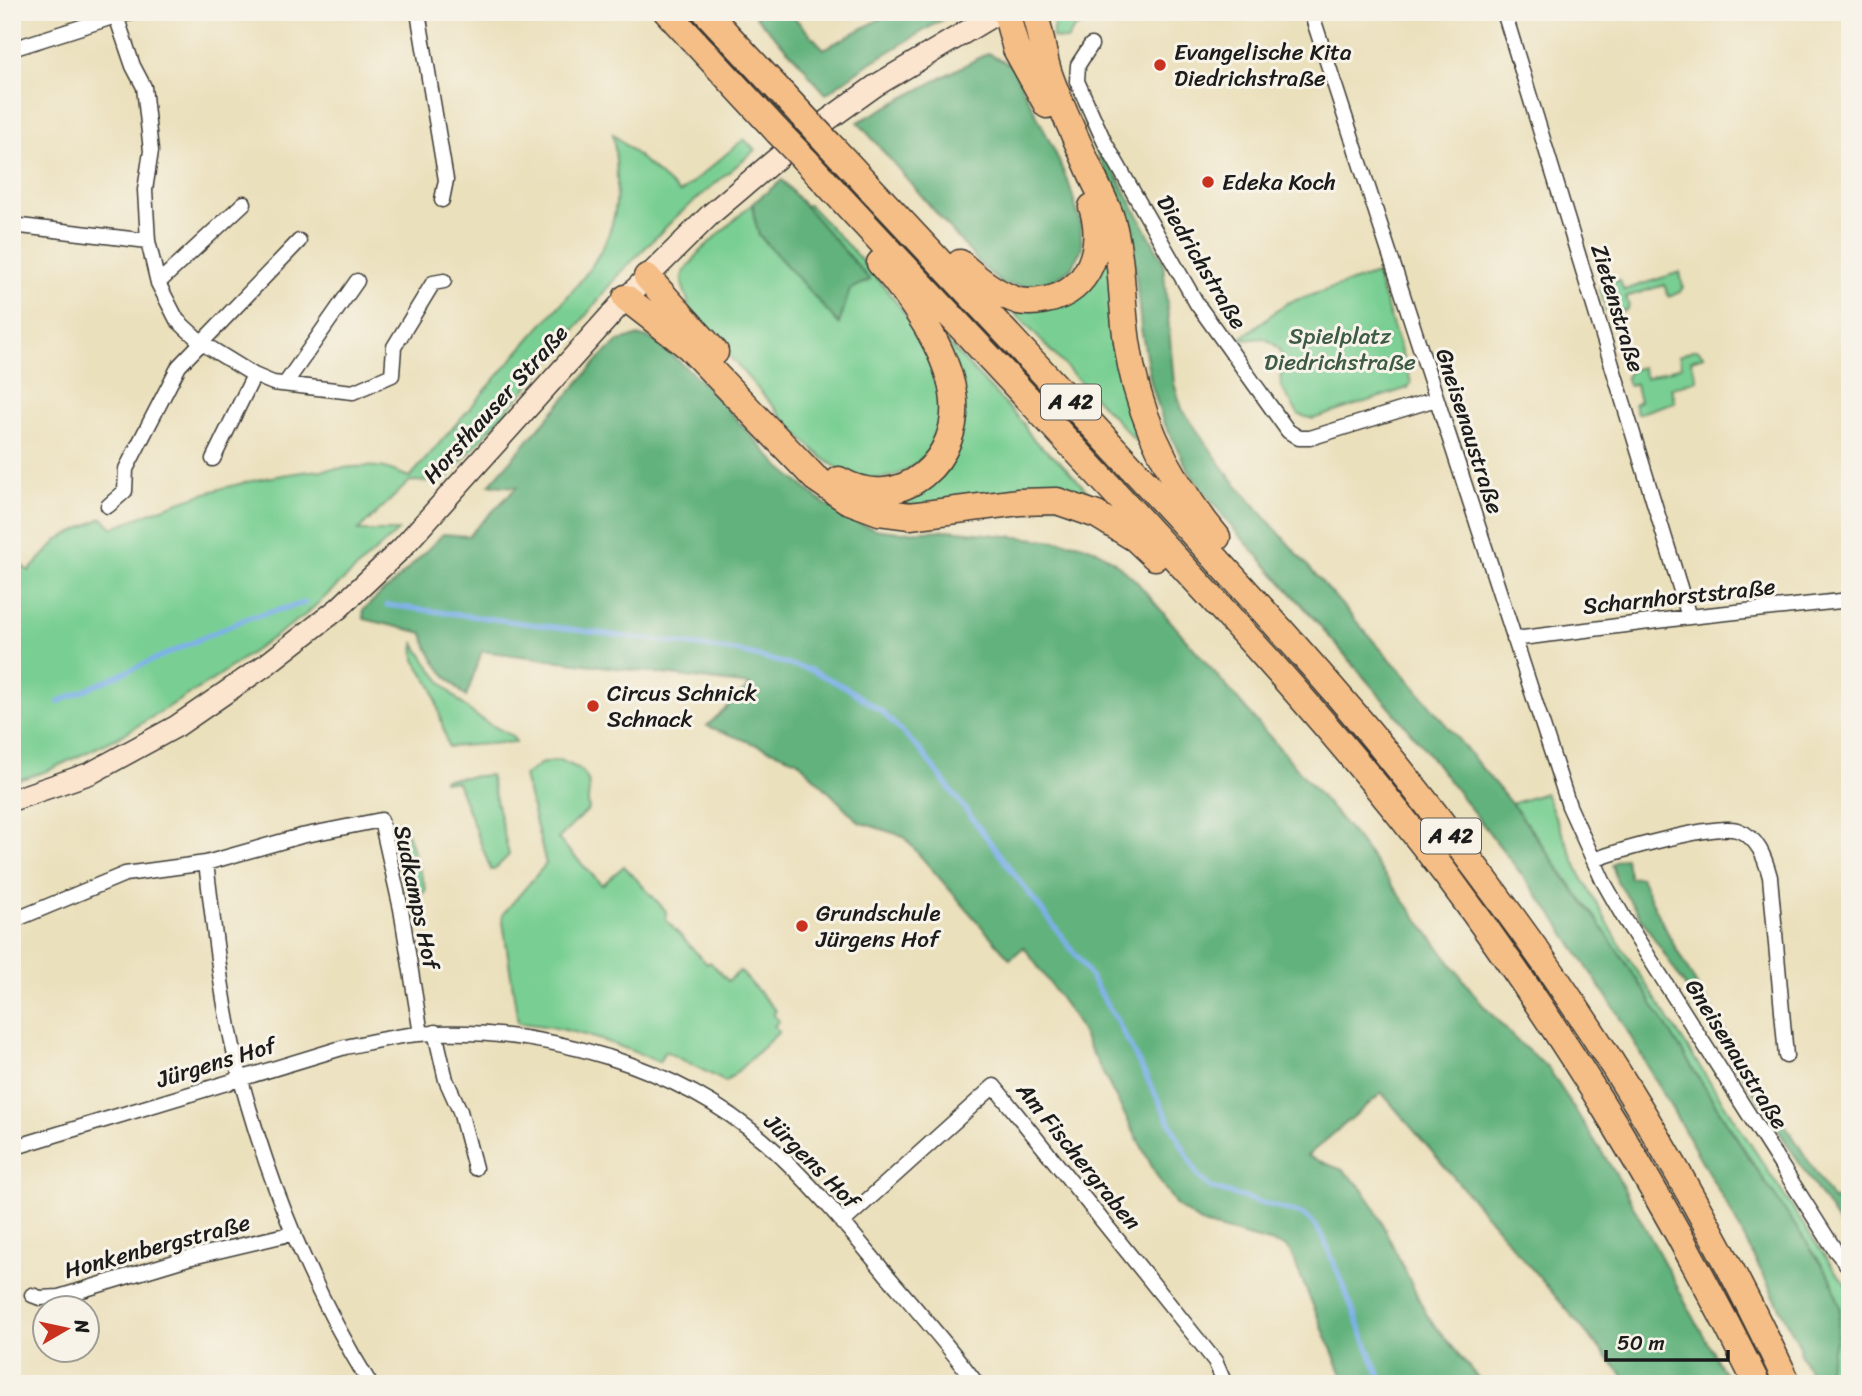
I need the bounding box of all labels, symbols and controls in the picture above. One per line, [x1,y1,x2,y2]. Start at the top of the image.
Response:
place label: Evangelische Kita Diedrichstraße [1174,32,1352,99]
marker: Evangelische Kita Diedrichstraße [1152,57,1168,73]
place label: Edeka Koch [1222,162,1336,203]
marker: Edeka Koch [1200,174,1216,190]
street label: Diedrichstraße [1145,187,1258,338]
street label: Zietenstraße [1579,239,1657,378]
street label: Horsthauser Straße [412,315,579,494]
park label: Spielplatz Diedrichstraße [1264,316,1416,383]
street label: Gneisenaustraße [1423,343,1516,520]
road number: A 42 [1041,384,1101,420]
street label: Scharnhorststraße [1581,566,1777,627]
place label: Circus Schnick Schnack [607,673,757,740]
marker: Circus Schnick Schnack [585,698,601,714]
road number: A 42 [1421,818,1481,854]
street label: Sudkamps Hof [381,821,452,975]
place label: Grundschule Jürgens Hof [815,893,942,960]
marker: Grundschule Jürgens Hof [794,918,810,934]
street label: Gneisenaustraße [1674,970,1800,1138]
street label: Jürgens Hof [150,1024,284,1100]
street label: Am Fischergraben [1005,1072,1152,1240]
street label: Jürgens Hof [753,1103,872,1221]
street label: Honkenbergstraße [60,1202,255,1291]
north arrow [32,1294,102,1364]
text: N [65,1316,100,1336]
scale bar [1606,1319,1729,1363]
text: 50 m [1617,1324,1665,1362]

